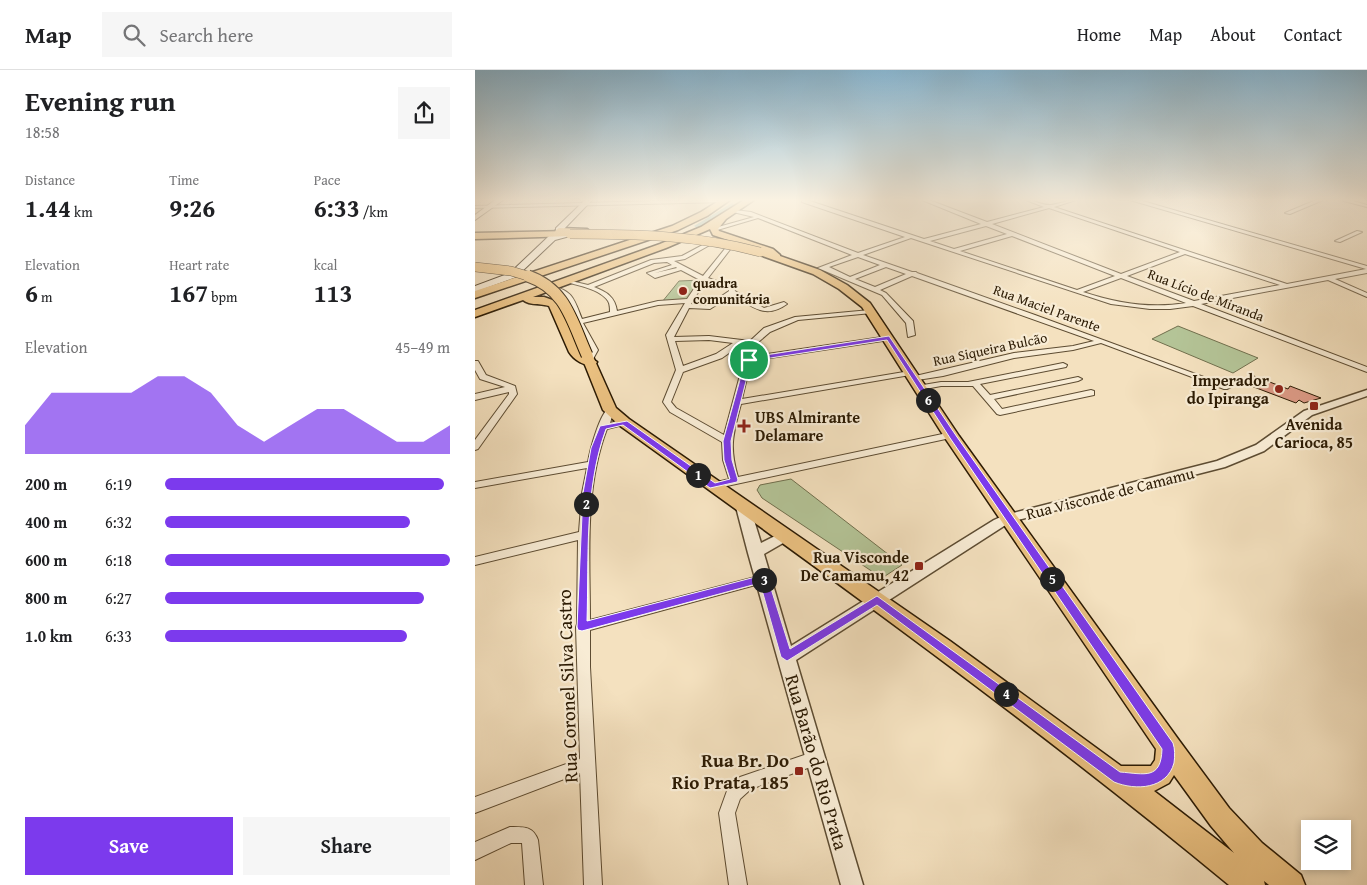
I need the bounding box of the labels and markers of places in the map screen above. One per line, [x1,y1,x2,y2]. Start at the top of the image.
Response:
place label: quadra comunitária [693,273,771,309]
marker: quadra comunitária [677,285,689,297]
pin [728,339,770,381]
place label: Imperador do Ipiranga [1187,368,1270,410]
marker: Imperador do Ipiranga [1273,383,1285,395]
pin: 6 [915,388,941,412]
marker: Avenida Carioca, 85 [1308,400,1320,412]
place label: UBS Almirante Delamare [755,405,860,447]
place label: Avenida Carioca, 85 [1275,412,1353,454]
marker: UBS Almirante Delamare [737,419,751,433]
pin: 1 [685,462,711,488]
pin: 2 [573,492,599,516]
place label: Rua Visconde De Camamu, 42 [801,545,909,587]
marker: Rua Visconde De Camamu, 42 [913,560,925,572]
pin: 5 [1039,566,1065,592]
pin: 3 [751,568,777,592]
pin: 4 [993,682,1019,706]
place label: Rua Br. Do Rio Prata, 185 [672,746,789,796]
marker: Rua Br. Do Rio Prata, 185 [793,765,805,777]

